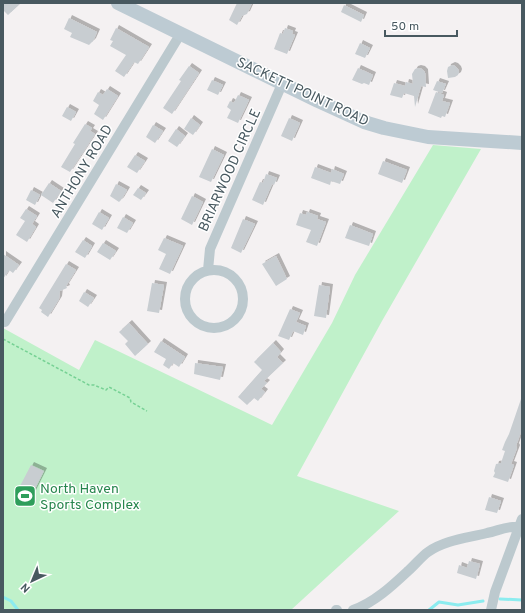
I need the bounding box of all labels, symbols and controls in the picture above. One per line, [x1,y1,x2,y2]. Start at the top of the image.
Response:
scale bar [385,12,457,38]
text: 50 m [391,19,419,35]
street label: SACKETT POINT ROAD [234,54,371,130]
street label: BRIARWOOD CIRCLE [196,107,265,235]
street label: ANTHONY ROAD [48,122,117,222]
place label: North Haven Sports Complex [40,481,140,514]
sports icon: North Haven Sports Complex [12,483,38,509]
north arrow [12,561,52,601]
text: N [18,580,33,595]

